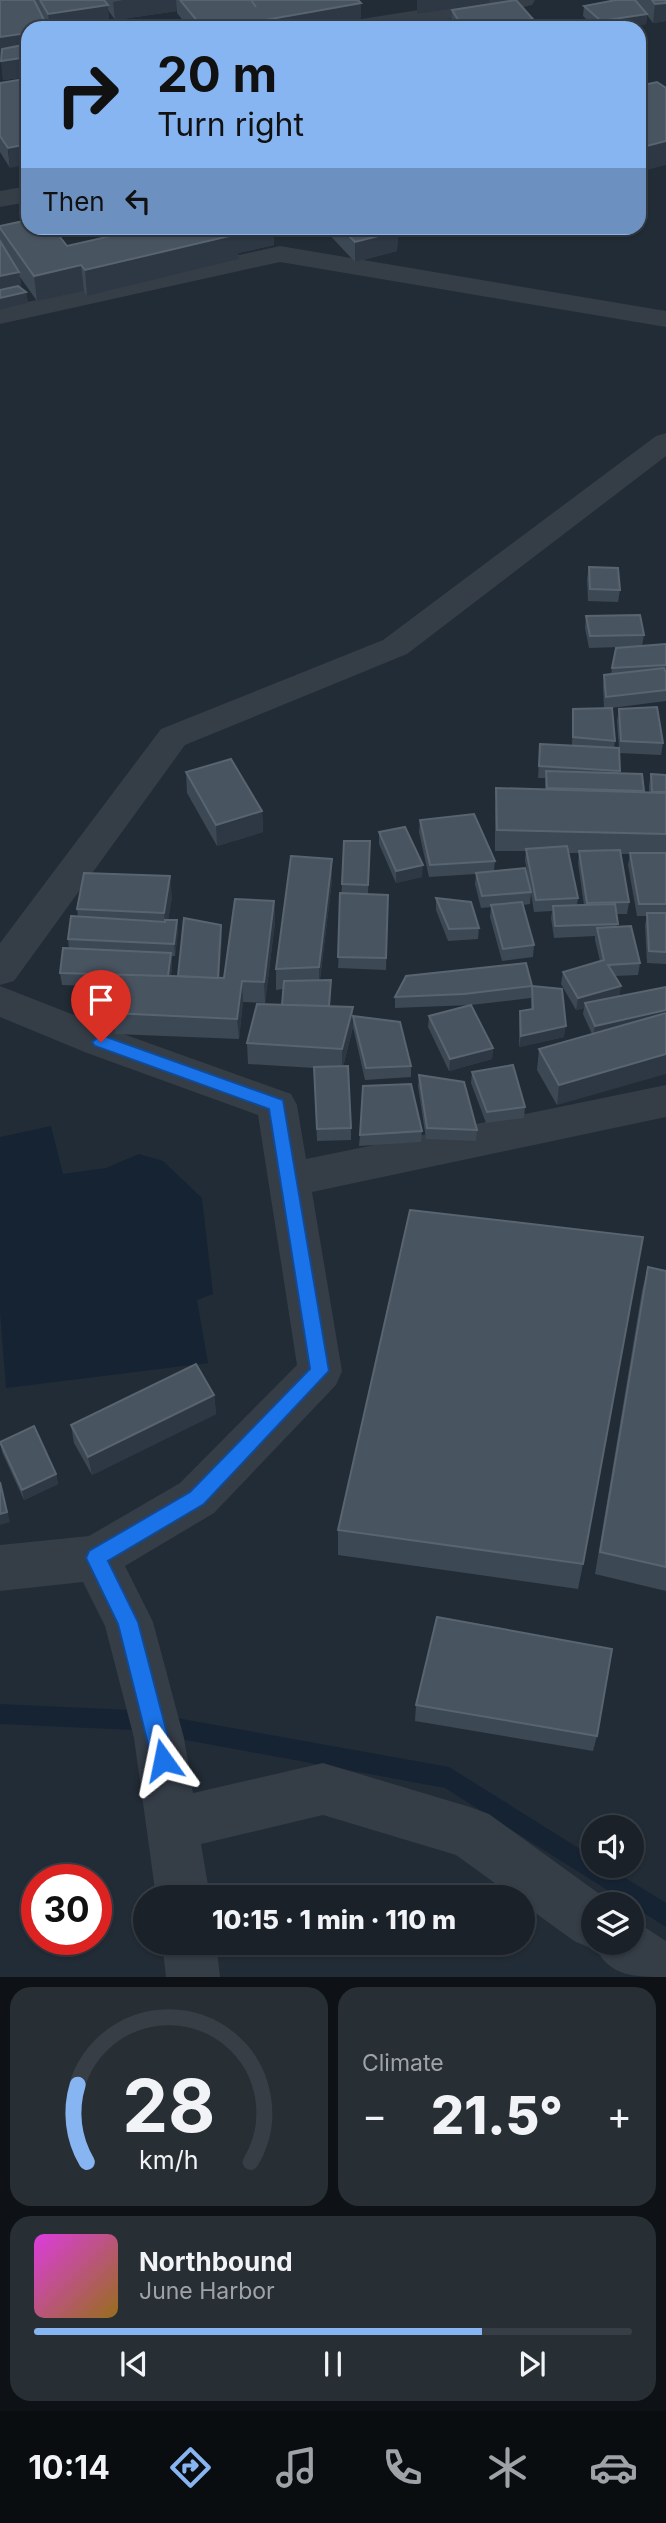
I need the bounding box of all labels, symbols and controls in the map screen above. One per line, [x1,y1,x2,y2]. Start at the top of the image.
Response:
text: 20 m [157,45,277,104]
icon: right [42,49,133,140]
text: Turn right [157,105,304,144]
icon: left [119,182,157,220]
text: Then [42,186,105,217]
pin [71,970,131,1042]
icon: arrive [82,981,120,1019]
position arrow [126,1723,200,1797]
map controls [581,1815,644,1955]
button: sound [581,1815,644,1878]
speed limit sign: 30 [21,1864,112,1955]
button: layers [581,1892,644,1955]
text: 10:15 · 1 min · 110 m [212,1904,456,1935]
text: Climate [362,2049,444,2077]
text: 28 [122,2062,216,2151]
text: 21.5° [431,2084,563,2147]
text: − [362,2092,387,2138]
text: + [607,2092,632,2138]
text: km/h [139,2145,199,2175]
text: Northbound [139,2246,293,2277]
text: June Harbor [139,2277,275,2305]
icon: previous [115,2345,153,2383]
icon: pause [314,2345,352,2383]
icon: next [513,2345,551,2383]
icon: directions [166,2443,215,2492]
icon: music [272,2443,321,2492]
icon: phone [378,2443,427,2492]
icon: climate [483,2443,532,2492]
icon: car [589,2443,638,2492]
text: 10:14 [28,2448,110,2487]

